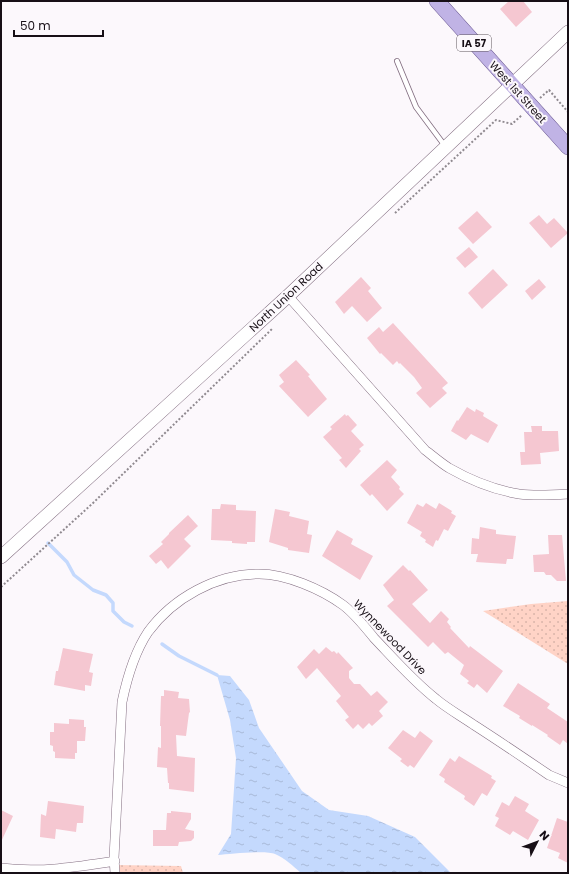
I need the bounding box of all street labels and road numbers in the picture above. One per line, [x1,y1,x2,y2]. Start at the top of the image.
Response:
road number: IA 57 [457,35,491,51]
street label: West 1st Street [486,57,550,127]
street label: North Union Road [246,259,326,335]
street label: Wynnewood Drive [350,596,430,678]

